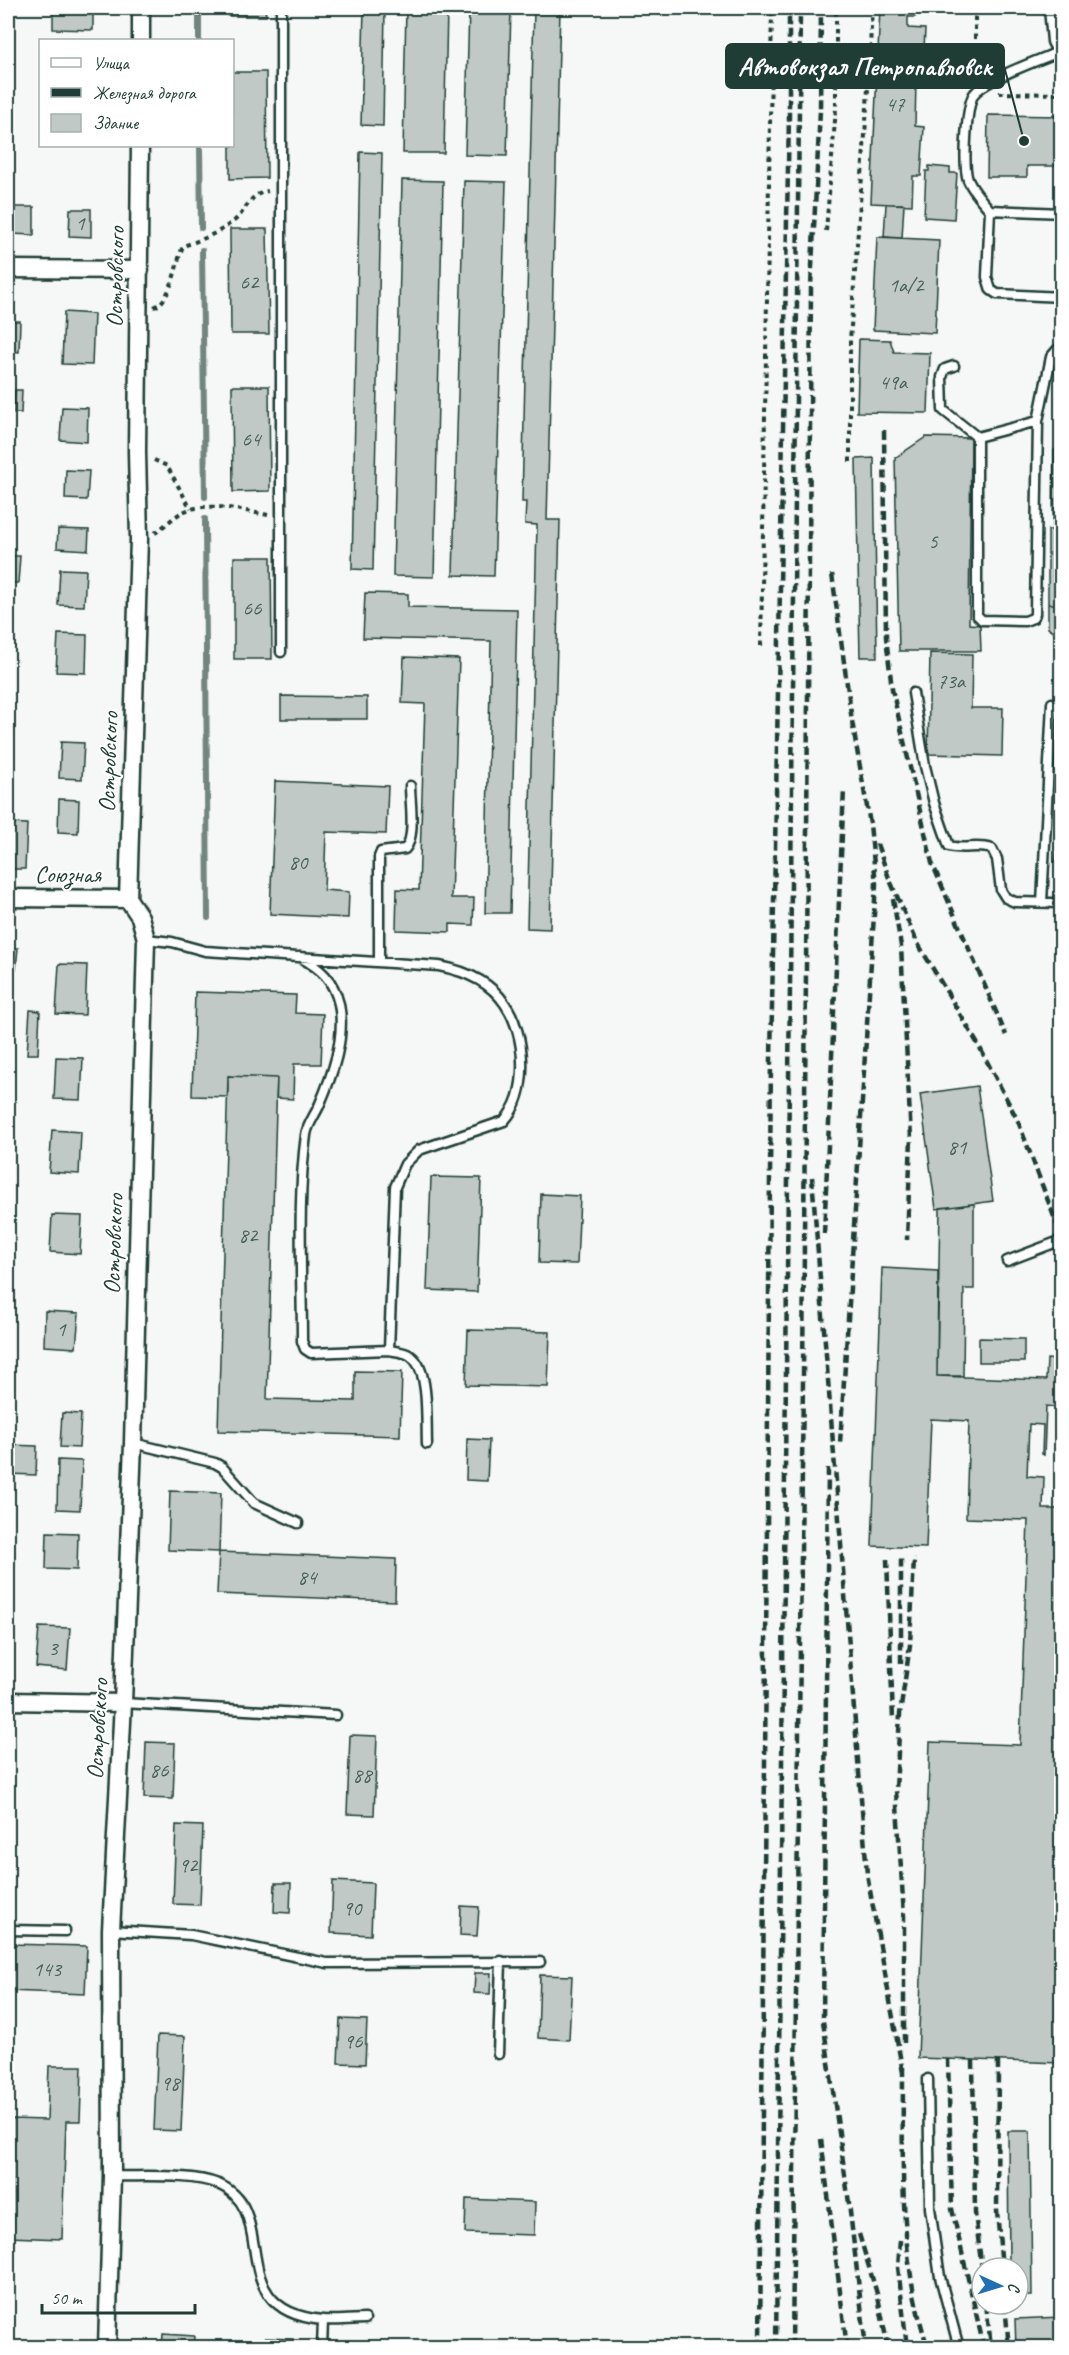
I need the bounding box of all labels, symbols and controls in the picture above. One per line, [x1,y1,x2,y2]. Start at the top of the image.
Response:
legend [39,39,234,147]
callout: Автовокзал Петропавловск [726,44,1004,88]
text: Автовокзал Петропавловск [738,50,993,83]
text: Улица [93,52,130,74]
text: Железная дорога [93,82,197,105]
house number: 47 [886,91,906,117]
text: Здание [93,112,139,134]
house number: 1 [75,210,86,236]
street label: Островского [99,225,131,328]
house number: 62 [240,269,260,295]
house number: 1а/2 [888,272,925,298]
house number: 49а [879,369,909,395]
house number: 64 [242,426,263,452]
house number: 5 [928,528,939,554]
house number: 66 [243,595,262,621]
house number: 73а [937,668,967,694]
street label: Островского [91,710,125,813]
house number: 80 [289,849,309,875]
street label: Союзная [35,859,102,890]
house number: 81 [948,1134,968,1160]
street label: Островского [96,1192,130,1295]
house number: 82 [239,1222,259,1248]
house number: 1 [56,1316,67,1342]
house number: 84 [298,1564,319,1590]
house number: 3 [48,1635,59,1661]
street label: Островского [79,1676,115,1780]
house number: 86 [150,1757,169,1783]
house number: 88 [353,1762,374,1788]
house number: 92 [179,1852,199,1878]
house number: 90 [343,1895,363,1921]
house number: 143 [33,1956,63,1982]
house number: 96 [344,2028,363,2054]
house number: 98 [161,2070,182,2096]
north arrow [970,2256,1030,2316]
scale bar [42,2277,195,2315]
text: С [1004,2282,1024,2294]
text: 50 m [51,2287,84,2309]

